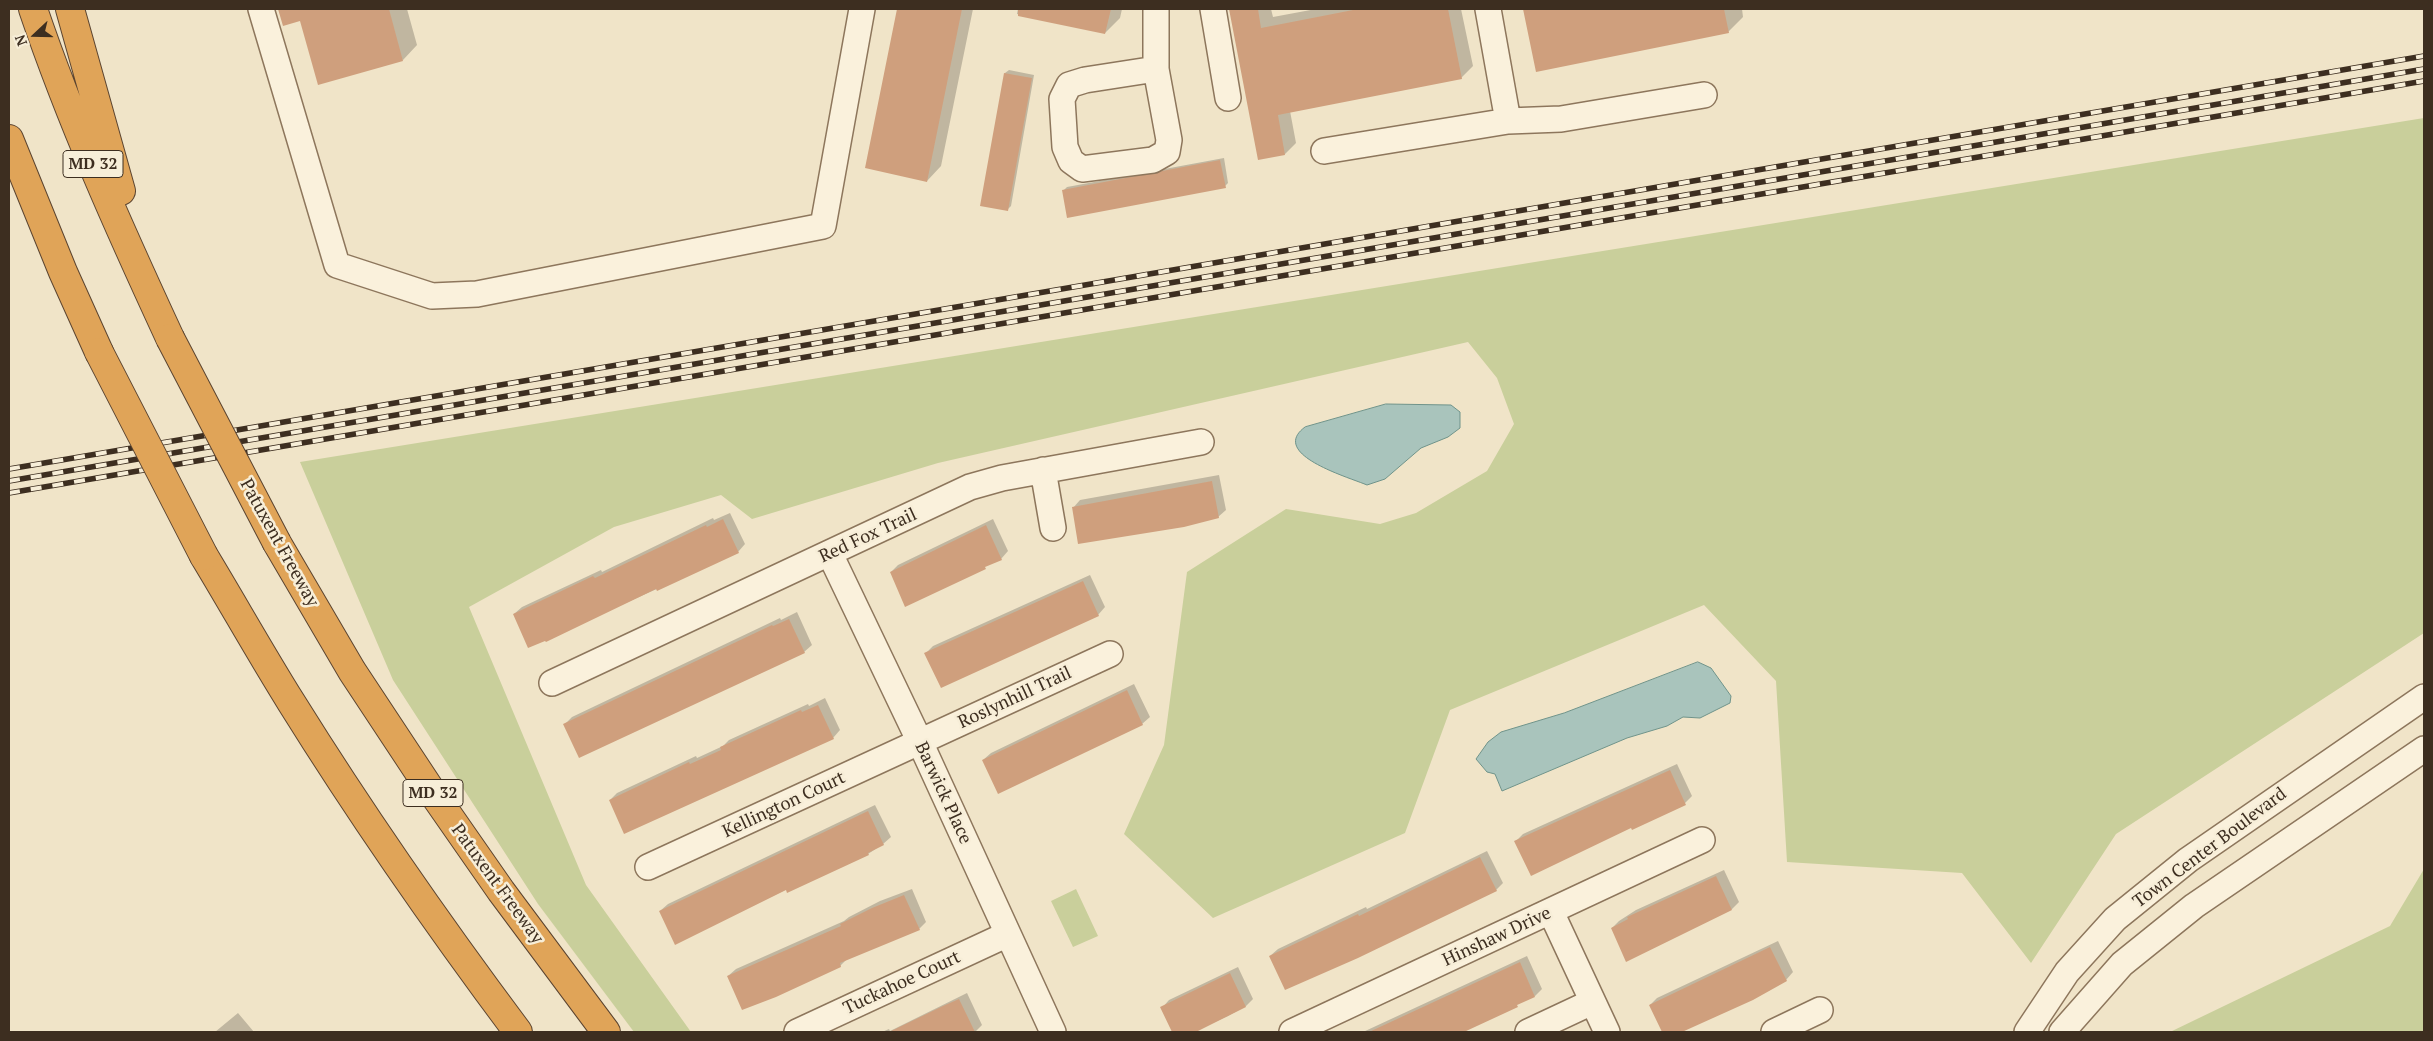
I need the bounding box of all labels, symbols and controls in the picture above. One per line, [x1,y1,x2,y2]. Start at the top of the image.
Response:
north arrow [10,10,60,60]
text: N [10,32,31,49]
road number: MD 32 [63,150,123,178]
street label: Patuxent Freeway [235,475,323,611]
street label: Red Fox Trail [816,504,920,568]
street label: Roslynhill Trail [955,662,1075,734]
street label: Barwick Place [910,739,976,847]
street label: Kellington Court [719,767,849,843]
road number: MD 32 [403,780,463,806]
street label: Town Center Boulevard [2129,783,2291,913]
street label: Patuxent Freeway [446,820,548,948]
street label: Hinshaw Drive [1439,902,1555,972]
street label: Tuckahoe Court [840,946,964,1020]

